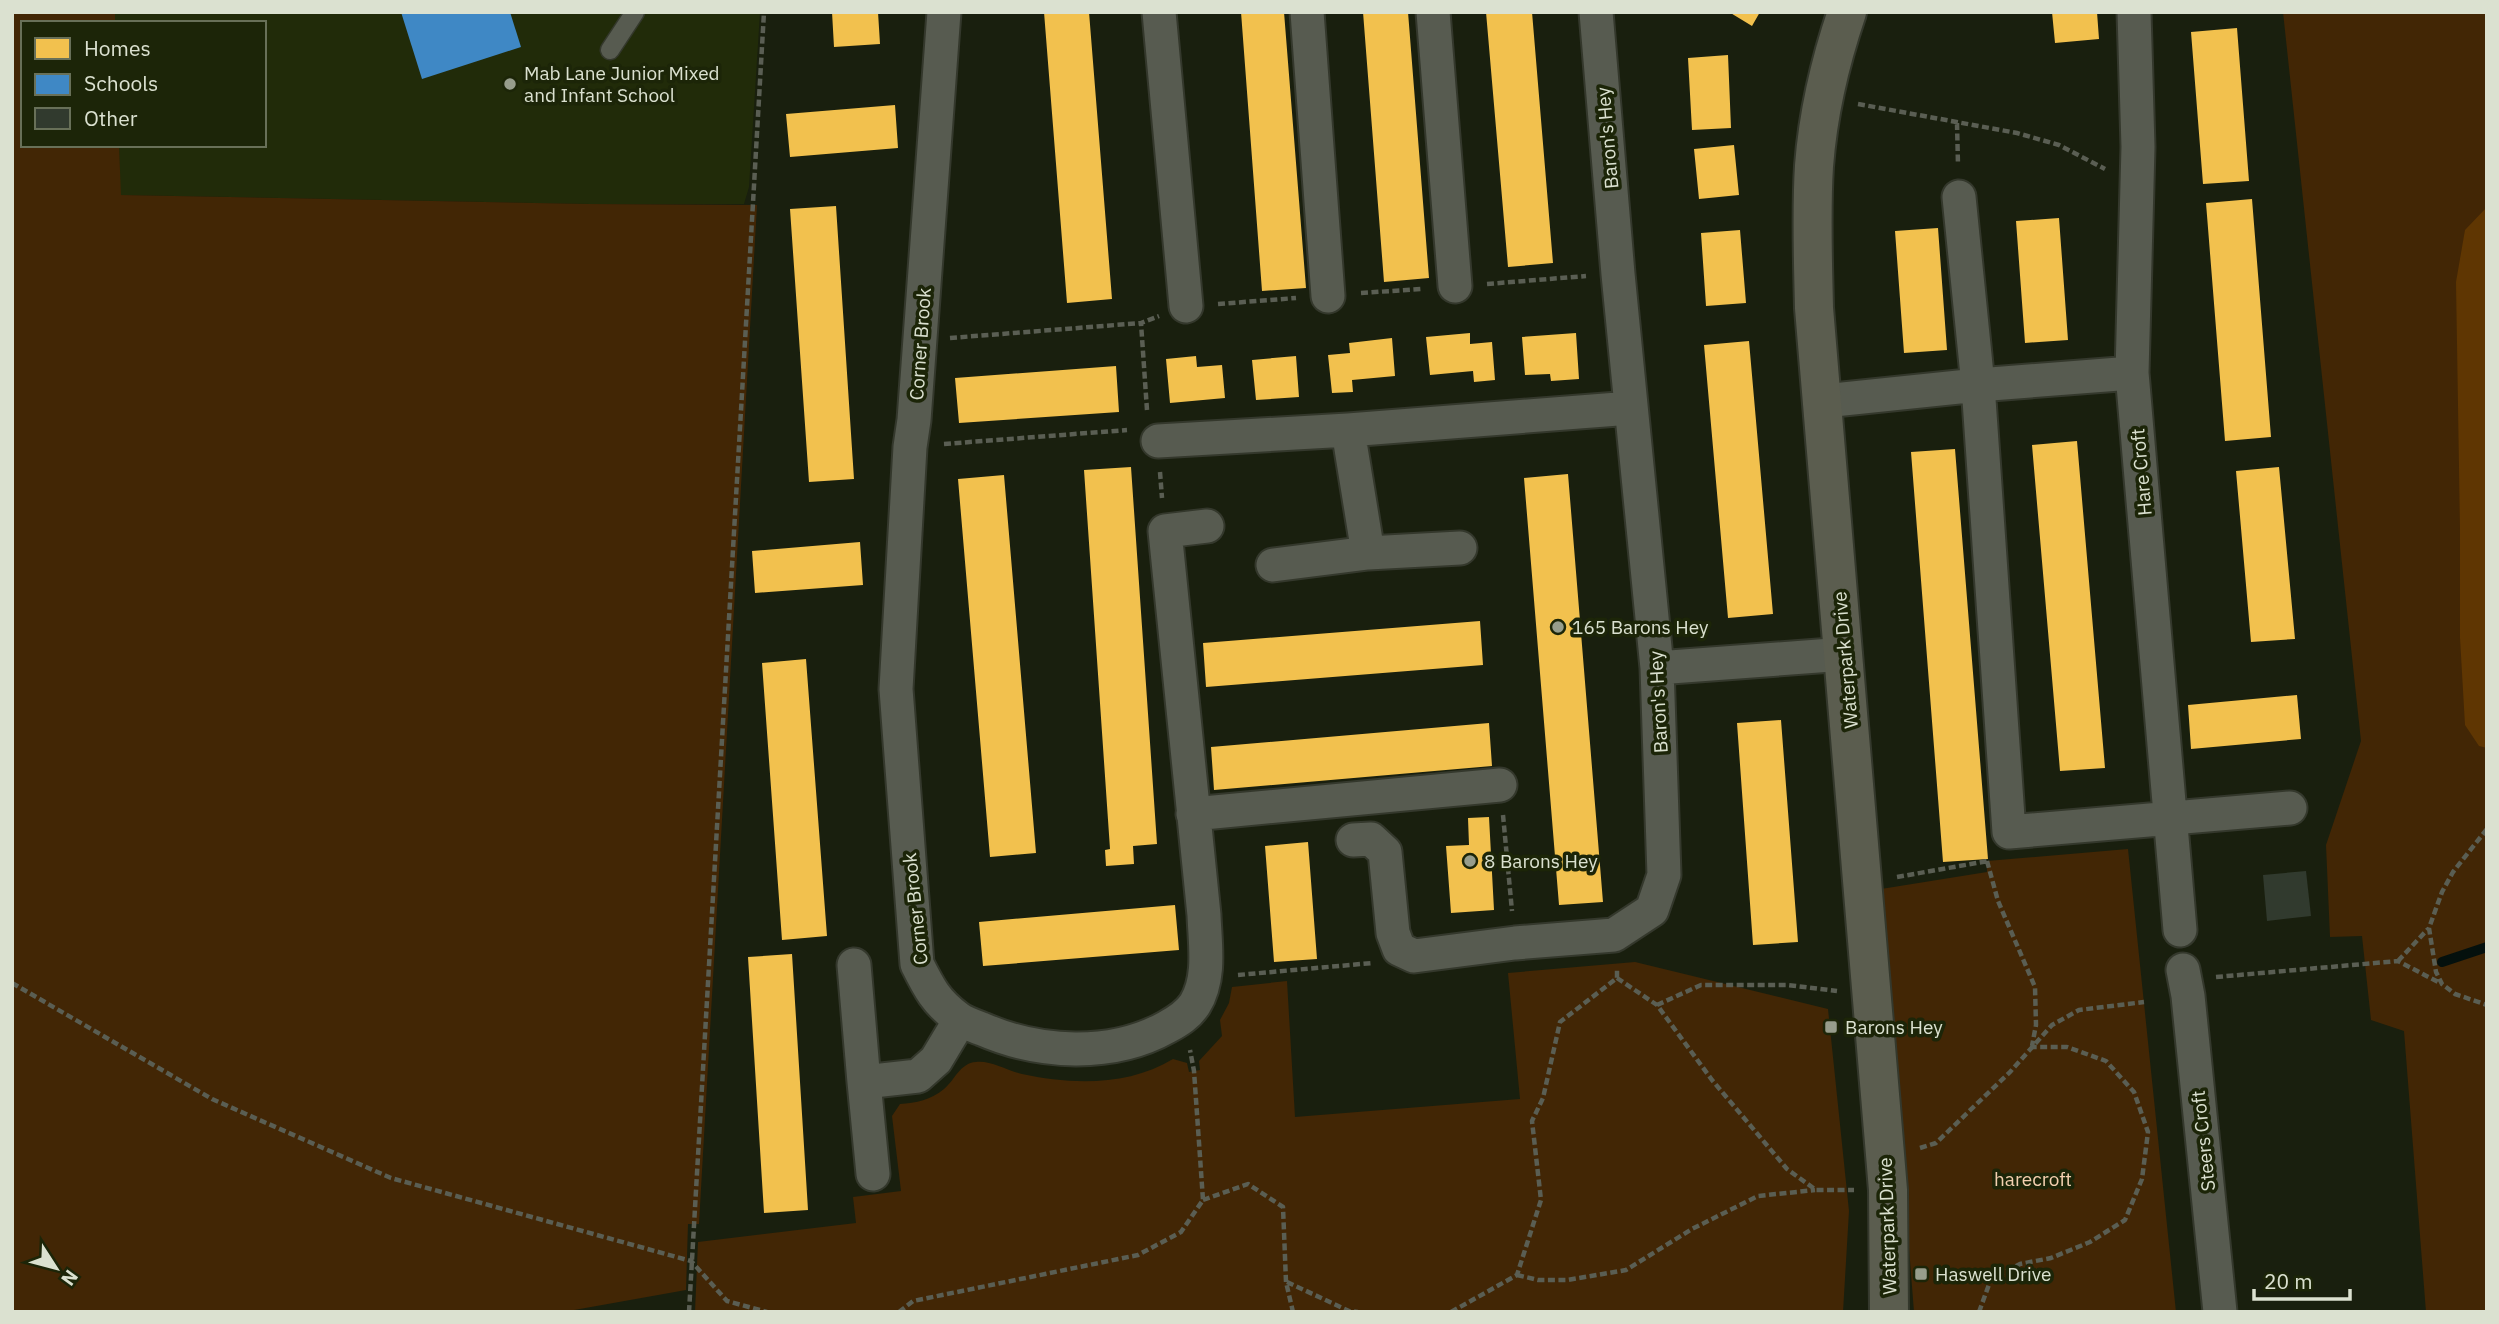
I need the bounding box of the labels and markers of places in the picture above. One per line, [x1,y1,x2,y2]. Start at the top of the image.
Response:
place label: Mab Lane Junior Mixed and Infant School [524,61,720,107]
marker: Mab Lane Junior Mixed and Infant School [502,76,518,92]
place label: 165 Barons Hey [1572,615,1709,639]
marker: 165 Barons Hey [1550,619,1566,635]
place label: 8 Barons Hey [1484,849,1598,873]
marker: 8 Barons Hey [1462,853,1478,869]
place label: Barons Hey [1845,1015,1943,1039]
marker: Barons Hey [1823,1019,1839,1035]
place label: Haswell Drive [1935,1262,2051,1286]
marker: Haswell Drive [1913,1266,1929,1282]

